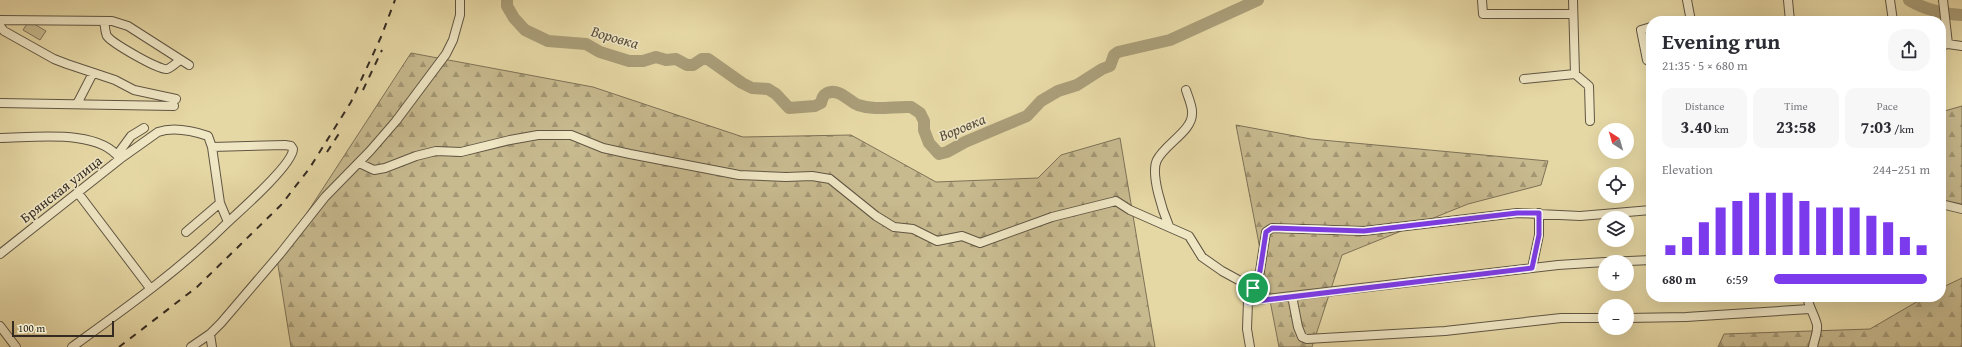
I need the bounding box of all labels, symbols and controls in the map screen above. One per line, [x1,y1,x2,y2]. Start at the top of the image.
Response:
water label: Воровка [588,20,641,54]
text: Evening run [1662,25,1780,57]
button: share [1888,29,1930,71]
text: 21:35 · 5 × 680 m [1662,56,1748,75]
text: Distance [1685,98,1724,114]
text: Time [1784,98,1808,114]
text: Pace [1877,98,1898,114]
water label: Воровка [935,108,989,146]
text: 3.40 [1681,114,1712,139]
text: 23:58 [1776,114,1816,139]
text: 7:03 [1861,114,1892,139]
text: km [1712,121,1729,137]
text: /km [1892,121,1914,137]
north arrow [1598,123,1634,159]
map controls [1598,123,1634,335]
street label: Брянская улица [16,150,106,227]
text: Elevation [1662,160,1713,179]
text: 244–251 m [1873,160,1930,179]
button: locate [1598,167,1634,203]
button: layers [1598,211,1634,247]
button: + [1598,255,1634,291]
text: 680 m [1662,270,1696,289]
text: 6:59 [1726,270,1748,289]
pin [1236,271,1270,305]
icon: arrive [1242,277,1264,299]
button: − [1598,299,1634,335]
scale bar [12,319,114,338]
text: 100 m [18,320,45,336]

